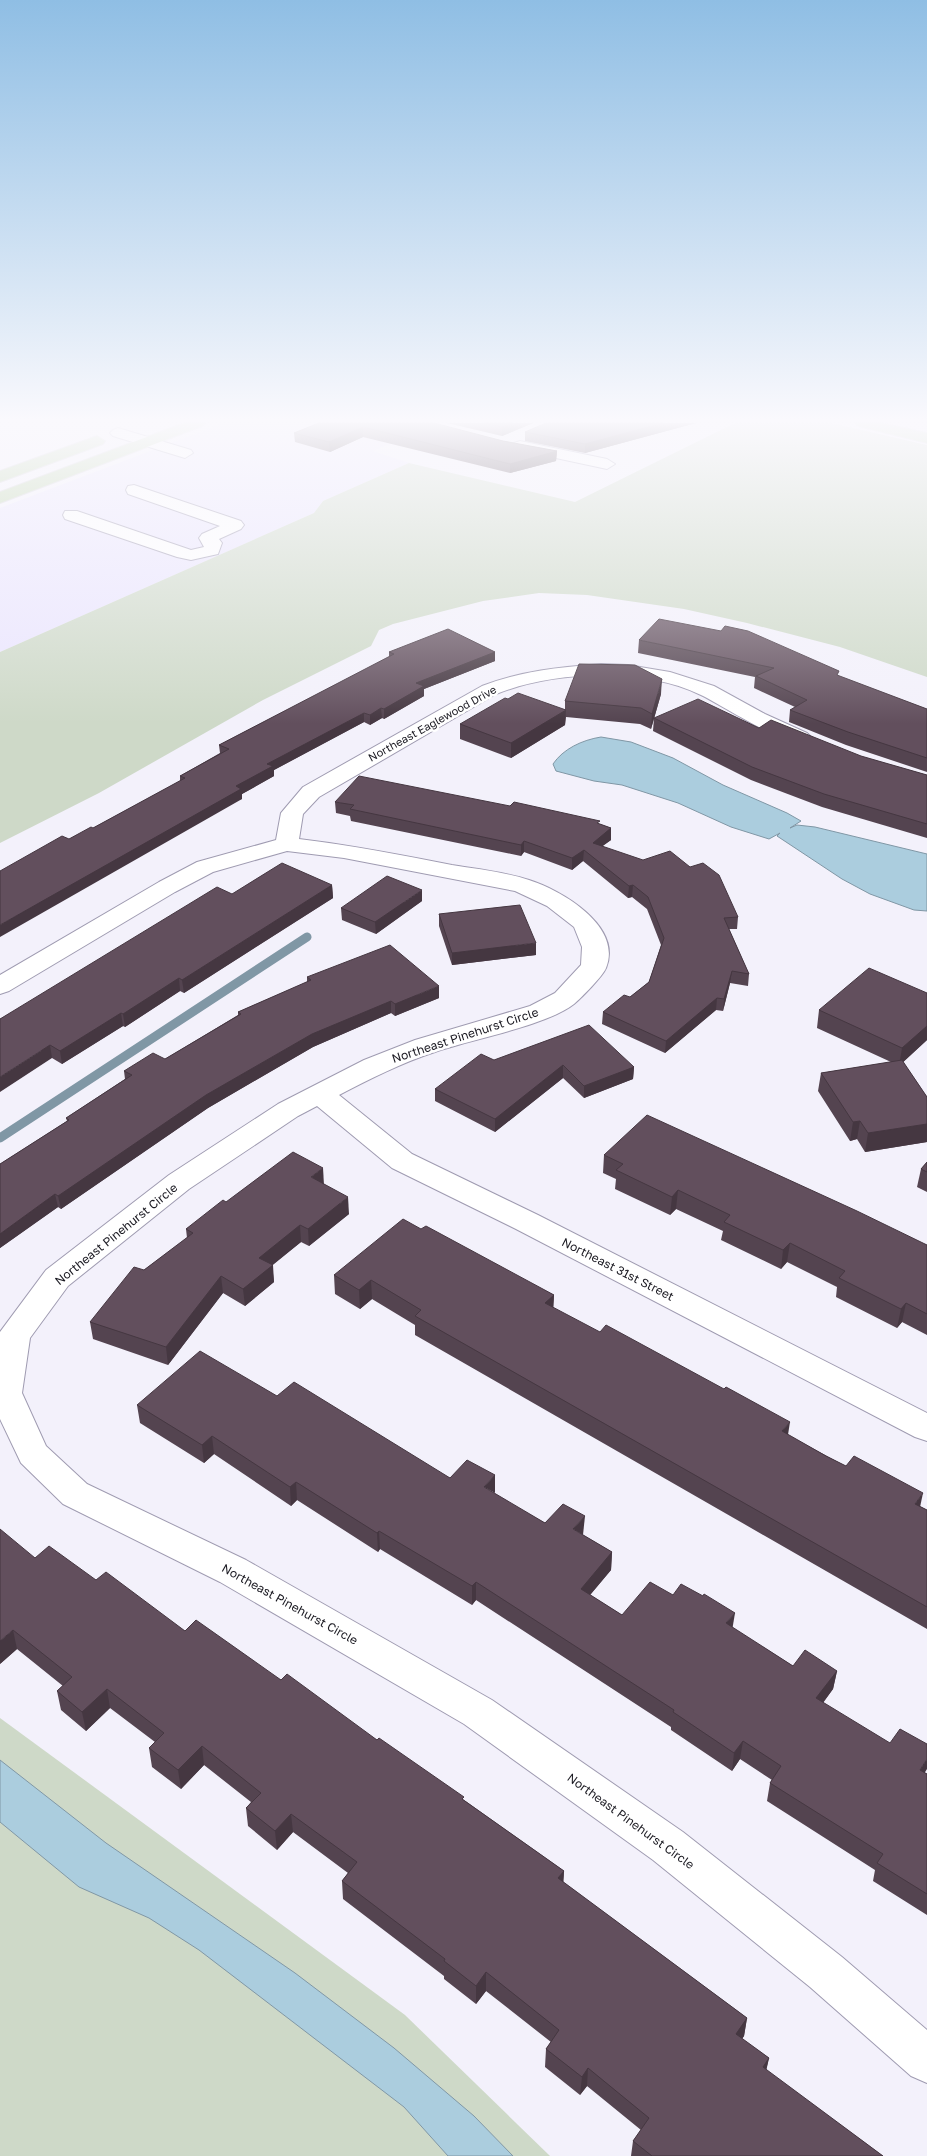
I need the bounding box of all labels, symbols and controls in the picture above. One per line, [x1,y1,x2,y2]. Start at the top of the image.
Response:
street label: Northeast Eaglewood Drive [366,682,498,764]
street label: Northeast Pinehurst Circle [390,1004,540,1066]
street label: Northeast Pinehurst Circle [52,1180,180,1288]
street label: Northeast 31st Street [559,1234,677,1304]
street label: Northeast Pinehurst Circle [219,1560,361,1648]
street label: Northeast Pinehurst Circle [565,1770,697,1872]

